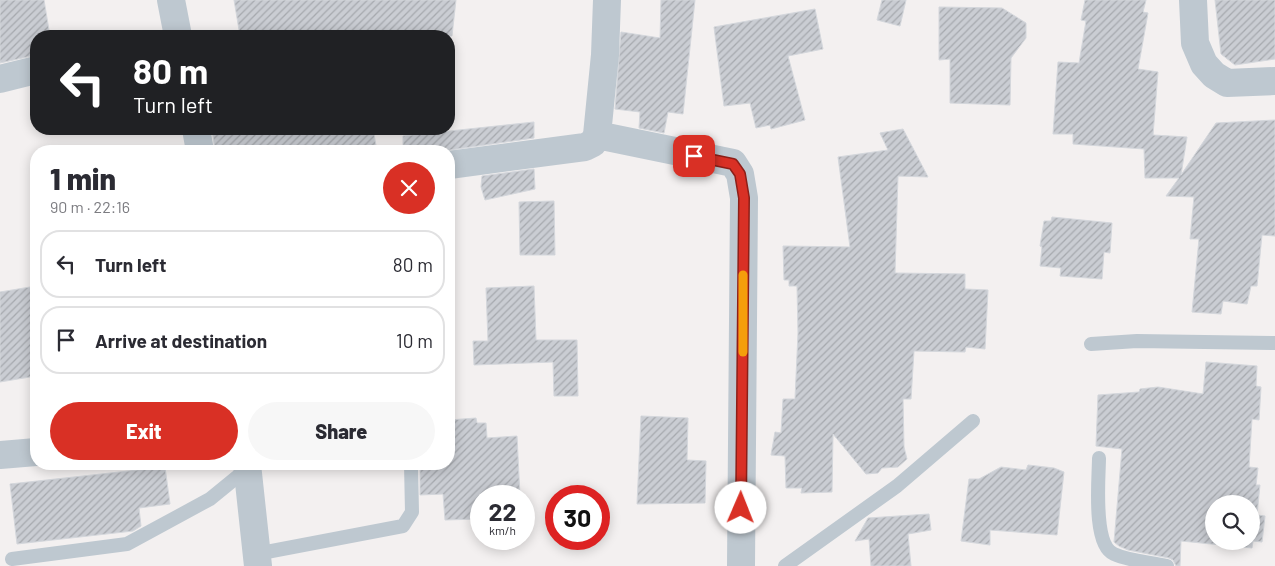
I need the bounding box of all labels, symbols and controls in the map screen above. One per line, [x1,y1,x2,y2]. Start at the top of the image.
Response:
text: 80 m [133,49,208,91]
icon: left [50,50,115,115]
text: Turn left [133,91,213,117]
pin [673,135,715,177]
icon: arrive [680,142,708,170]
text: 1 min [50,160,116,196]
button: close [383,162,435,214]
text: 90 m · 22:16 [50,197,130,216]
icon: left [52,250,80,278]
text: Turn left [95,253,166,276]
text: 80 m [393,253,433,276]
icon: arrive [52,326,80,354]
text: Arrive at destination [95,329,267,352]
text: 10 m [396,329,433,352]
button: Exit [50,402,238,460]
button: Share [248,402,435,460]
position arrow [714,481,766,533]
speed limit sign: 30 [545,485,610,550]
map controls [1205,495,1260,550]
button: search [1205,495,1260,550]
text: 22 [488,496,517,526]
text: km/h [489,523,516,537]

